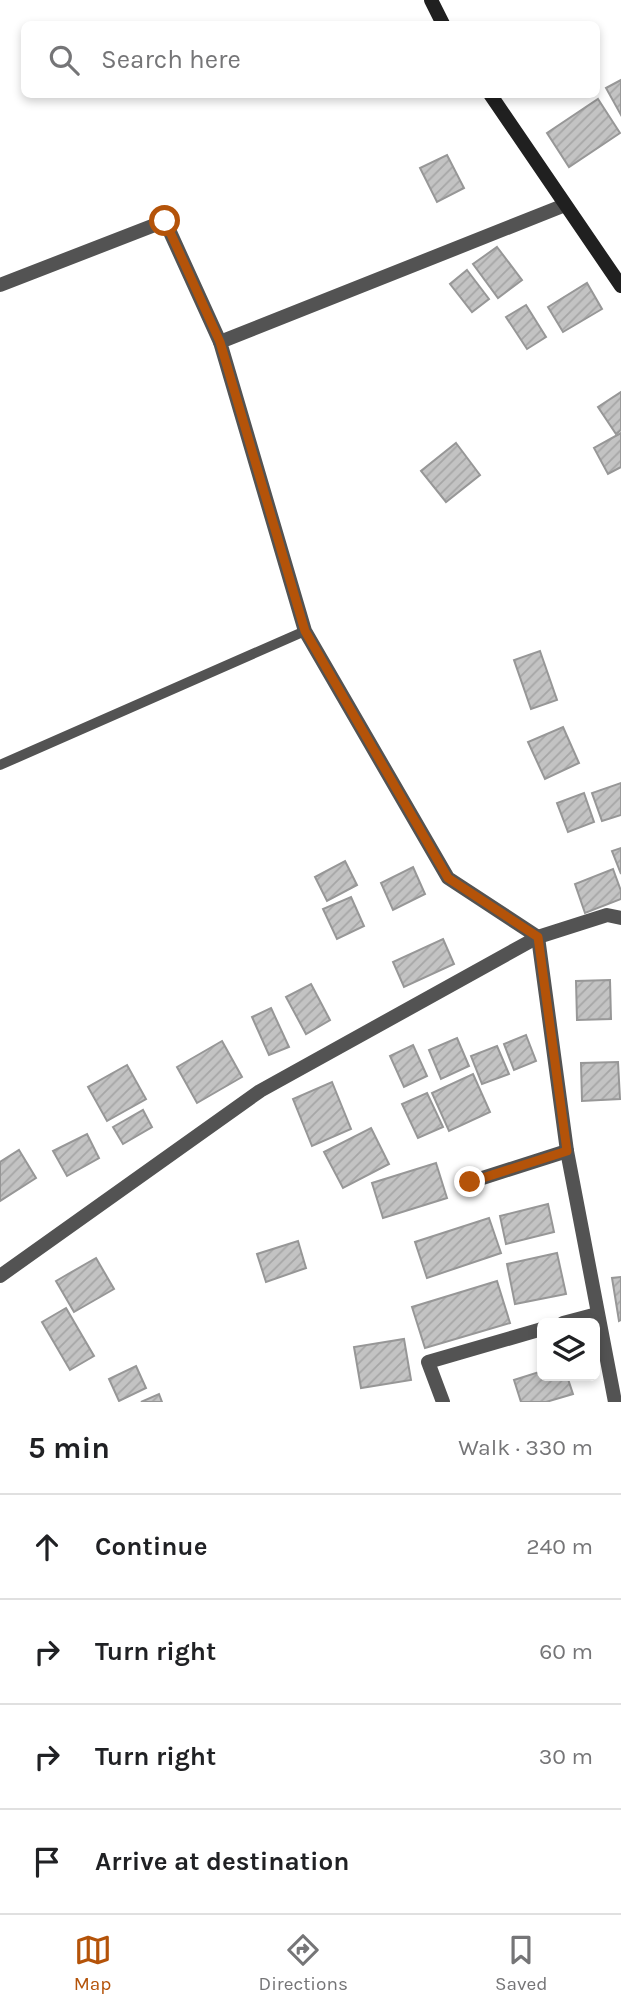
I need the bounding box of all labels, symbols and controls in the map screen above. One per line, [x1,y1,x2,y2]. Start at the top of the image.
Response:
search box [21,21,600,98]
icon: search [45,41,83,79]
text: Search here [101,44,241,75]
route start [149,205,180,236]
route end [454,1166,485,1197]
map controls [537,1318,600,1381]
button: layers [537,1318,600,1381]
text: 5 min [28,1430,110,1466]
text: Walk · 330 m [458,1434,593,1461]
icon: ahead [28,1528,66,1566]
text: Continue [95,1531,207,1562]
text: 240 m [526,1533,593,1560]
icon: right [28,1633,66,1671]
text: Turn right [95,1636,216,1667]
text: 60 m [539,1638,593,1665]
icon: right [28,1738,66,1776]
text: Turn right [95,1741,216,1772]
text: 30 m [539,1743,593,1770]
icon: arrive [28,1843,66,1881]
text: Arrive at destination [95,1846,349,1877]
tab: Map [74,1931,112,1995]
tab: Directions [259,1931,348,1995]
tab: Saved [495,1931,547,1995]

